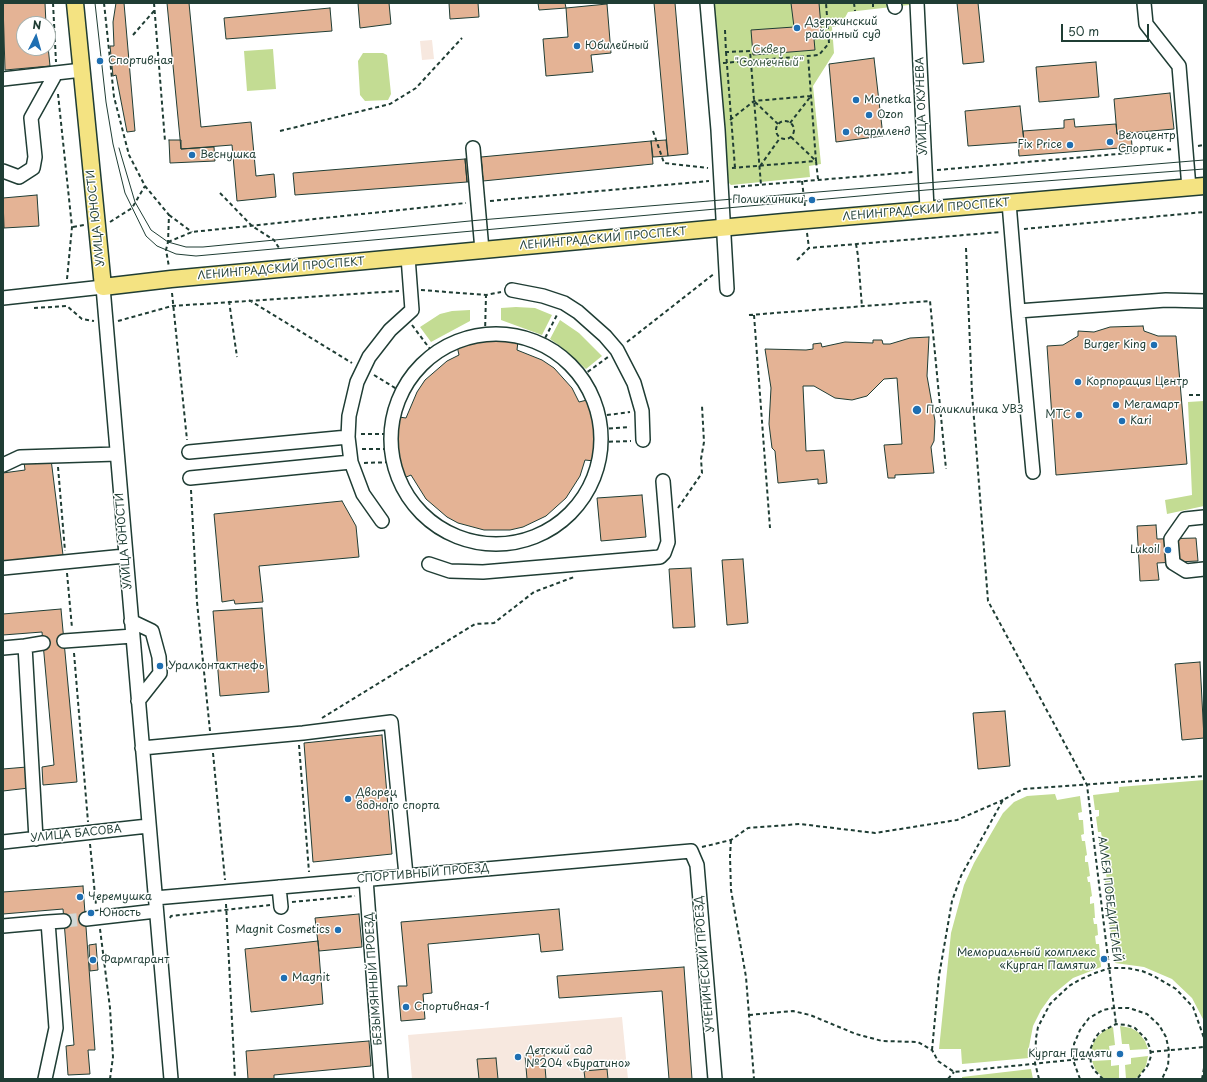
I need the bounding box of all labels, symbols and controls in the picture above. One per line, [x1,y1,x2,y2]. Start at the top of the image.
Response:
place label: Дзержинский районный суд [805,15,881,41]
north arrow [16,16,56,56]
text: N [32,16,42,33]
scale bar [1063,16,1151,42]
text: 50 m [1068,22,1099,40]
marker: Дзержинский районный суд [792,23,802,33]
place label: Юбилейный [585,39,649,53]
marker: Юбилейный [572,41,582,51]
park label: Сквер "Солнечный" [735,43,803,69]
place label: Спортивная [108,54,173,68]
marker: Спортивная [95,56,105,66]
street label: УЛИЦА ОКУНЕВА [914,57,930,155]
place label: Monetka [864,93,911,107]
marker: Monetka [851,95,861,105]
place label: Ozon [877,108,903,122]
marker: Ozon [864,110,874,120]
place label: Фармленд [854,125,911,139]
marker: Фармленд [841,127,851,137]
place label: Велоцентр Спортик [1118,129,1176,155]
marker: Велоцентр Спортик [1105,137,1115,147]
place label: Fix Price [1018,138,1062,152]
marker: Fix Price [1065,140,1075,150]
place label: Веснушка [200,148,256,162]
marker: Веснушка [187,150,197,160]
street label: УЛИЦА ЮНОСТИ [84,169,108,267]
place label: Поликлиники [732,193,804,207]
marker: Поликлиники [807,195,817,205]
street label: ЛЕНИНГРАДСКИЙ ПРОСПЕКТ [842,196,1010,224]
street label: ЛЕНИНГРАДСКИЙ ПРОСПЕКТ [519,225,687,253]
street label: ЛЕНИНГРАДСКИЙ ПРОСПЕКТ [197,255,365,283]
place label: Burger King [1083,338,1146,352]
marker: Burger King [1149,340,1159,350]
place label: Корпорация Центр [1086,375,1188,389]
marker: Корпорация Центр [1073,377,1083,387]
place label: Мегамарт [1124,398,1179,412]
marker: Мегамарт [1111,400,1121,410]
place label: Поликлиника УВЗ [926,403,1023,417]
marker: Поликлиника УВЗ [911,404,923,416]
place label: МТС [1045,408,1071,422]
marker: МТС [1074,410,1084,420]
place label: Kari [1130,414,1152,428]
marker: Kari [1117,416,1127,426]
street label: УЛИЦА ЮНОСТИ [113,492,135,590]
place label: Lukoil [1130,543,1160,557]
marker: Lukoil [1163,545,1173,555]
place label: Уралконтактнефь [168,659,264,673]
marker: Уралконтактнефь [155,661,165,671]
place label: Дворец водного спорта [356,786,440,812]
marker: Дворец водного спорта [343,794,353,804]
street label: УЛИЦА БАСОВА [30,823,122,845]
street label: АЛЛЕЯ ПОБЕДИТЕЛЕЙ [1095,835,1123,963]
street label: СПОРТИВНЫЙ ПРОЕЗД [356,862,490,886]
place label: Черемушка [88,890,152,904]
marker: Черемушка [75,892,85,902]
street label: УЧЕНИЧЕСКИЙ ПРОЕЗД [692,895,718,1033]
place label: Юность [99,906,141,920]
marker: Юность [86,908,96,918]
street label: БЕЗЫМЯННЫЙ ПРОЕЗД [363,912,385,1046]
place label: Magnit Cosmetics [235,923,330,937]
marker: Magnit Cosmetics [333,925,343,935]
place label: Мемориальный комплекс «Курган Памяти» [957,946,1096,972]
place label: Фармгарант [101,953,169,967]
marker: Мемориальный комплекс «Курган Памяти» [1099,954,1109,964]
marker: Фармгарант [88,955,98,965]
place label: Magnit [292,971,330,985]
marker: Magnit [279,973,289,983]
place label: Спортивная-1 [414,1000,489,1014]
marker: Спортивная-1 [401,1002,411,1012]
place label: Детский сад №204 «Буратино» [526,1044,630,1070]
place label: Курган Памяти [1028,1047,1112,1061]
marker: Курган Памяти [1115,1049,1125,1059]
marker: Детский сад №204 «Буратино» [513,1052,523,1062]

